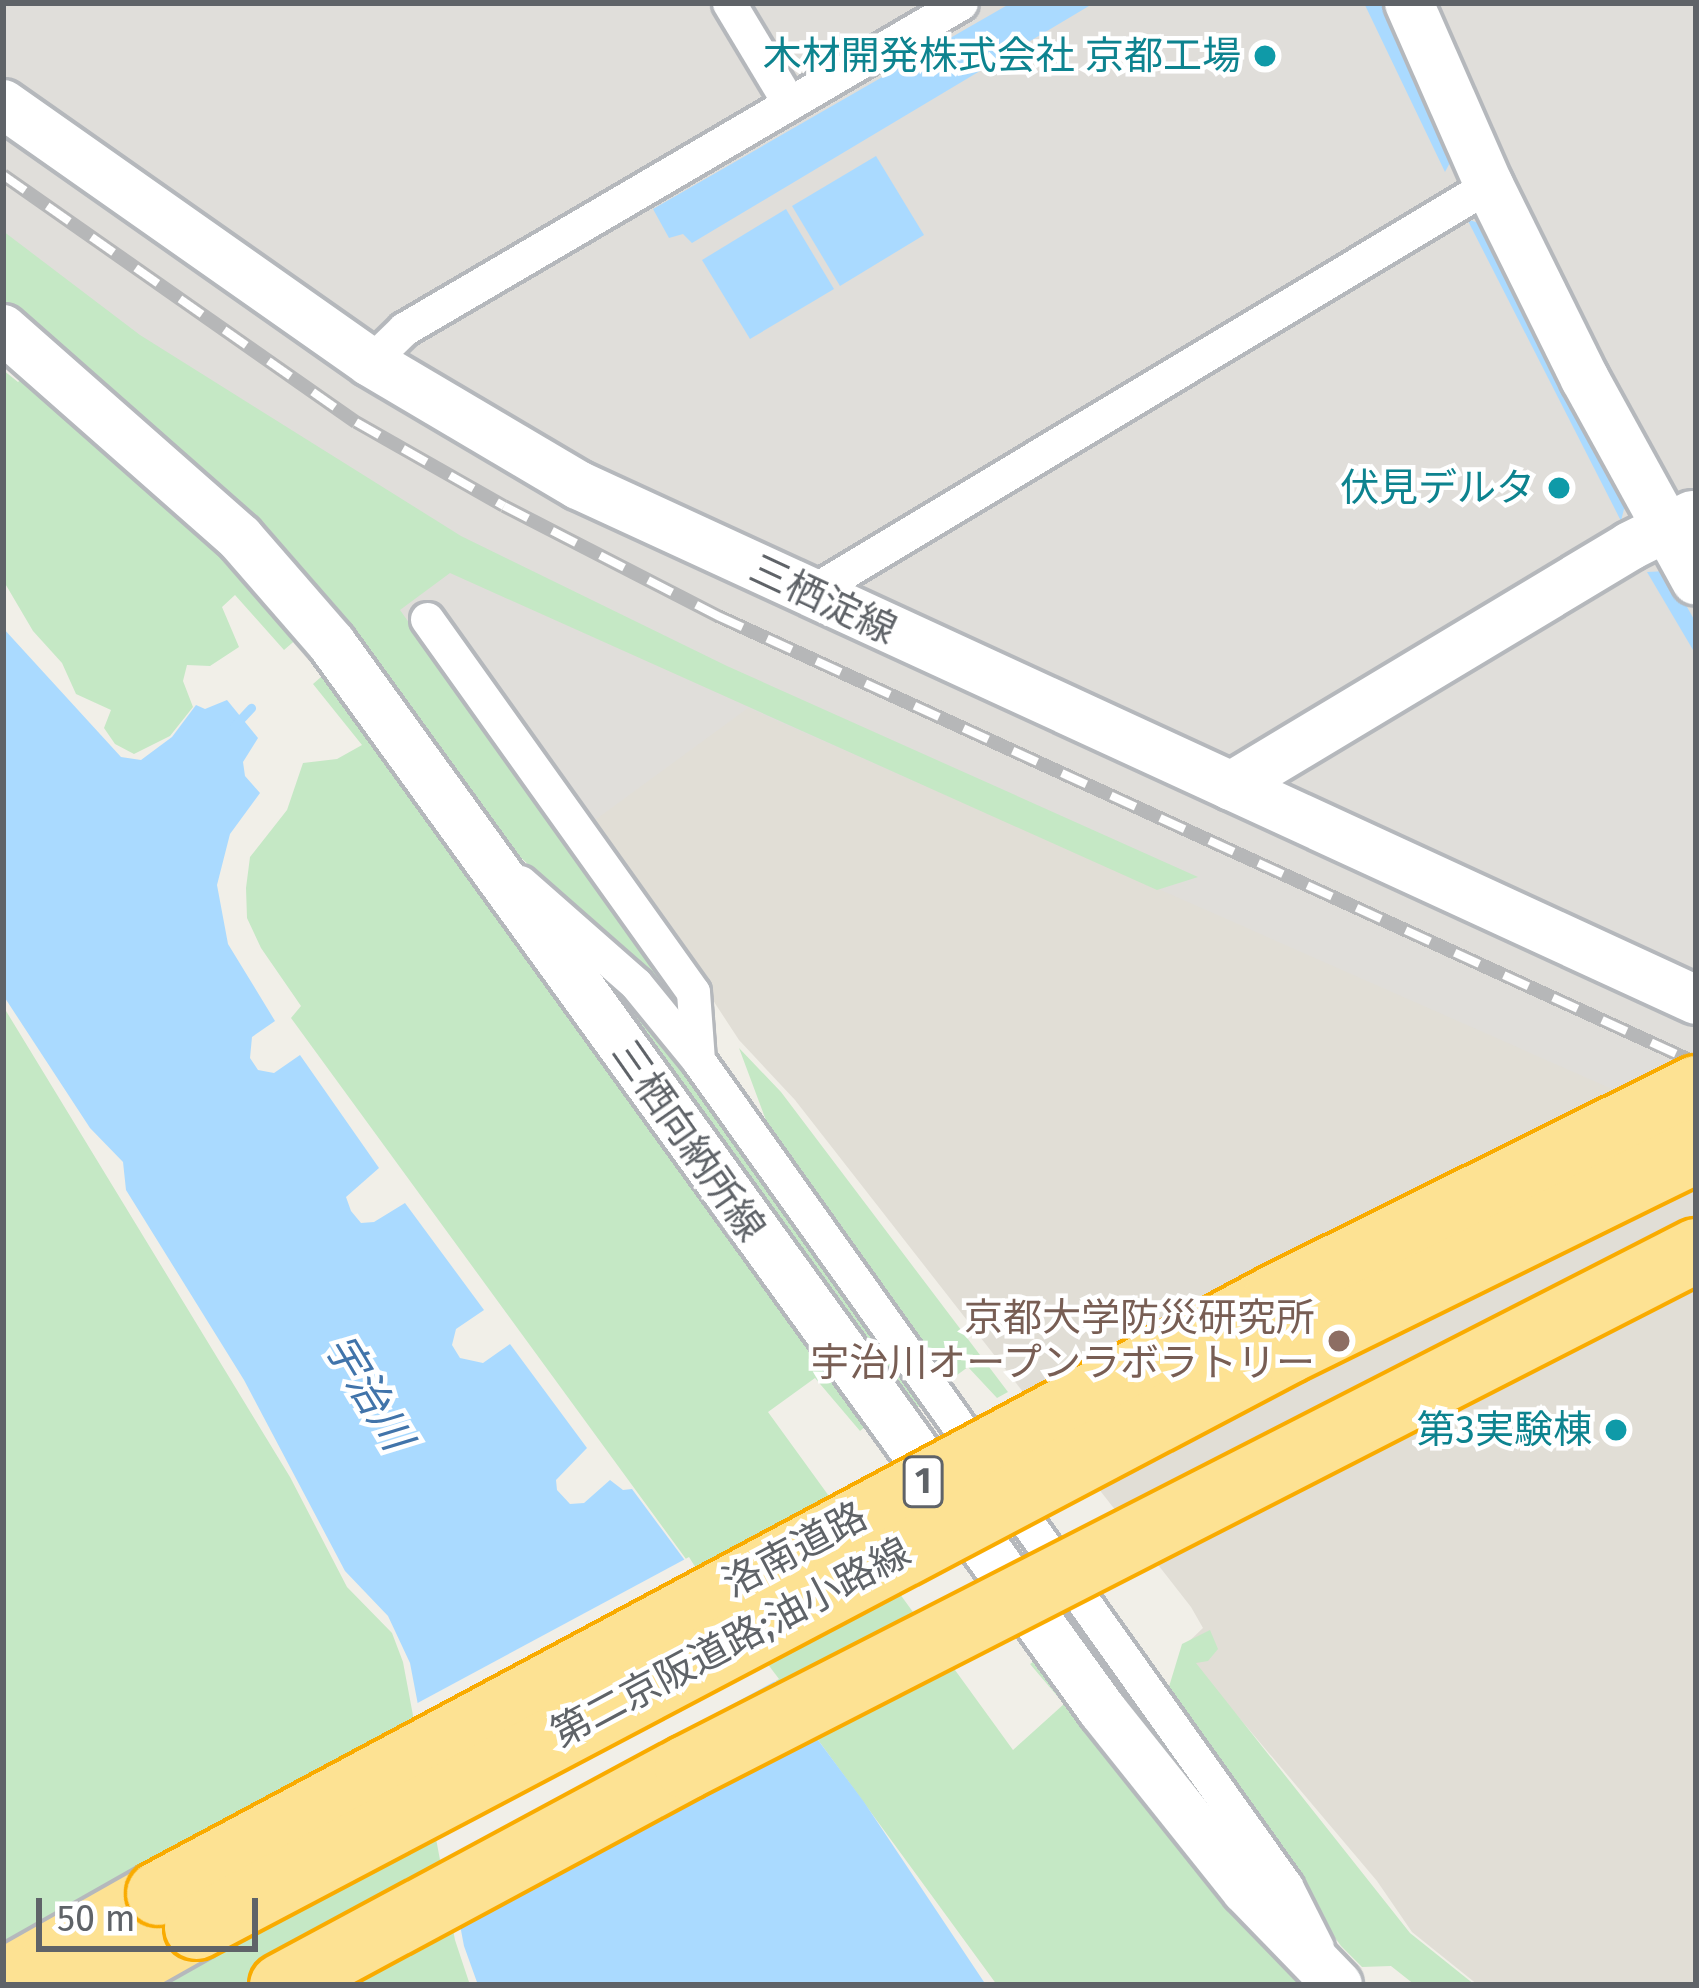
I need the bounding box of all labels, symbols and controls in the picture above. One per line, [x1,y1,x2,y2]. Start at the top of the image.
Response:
place label: 木材開発株式会社 京都工場 [763,33,1241,79]
marker: 木材開発株式会社 京都工場 [1252,43,1278,69]
place label: 伏見デルタ [1340,465,1535,511]
marker: 伏見デルタ [1546,475,1572,501]
street label: 三栖淀線 [742,546,904,654]
street label: 三栖向納所線 [602,1032,774,1250]
place label: 京都大学防災研究所 宇治川オープンラボラトリー [808,1296,1315,1387]
water label: 宇治川 [314,1325,422,1459]
marker: 京都大学防災研究所 宇治川オープンラボラトリー [1326,1328,1352,1354]
place label: 第3実験棟 [1417,1407,1592,1453]
marker: 第3実験棟 [1603,1417,1629,1443]
road number: 1 [902,1452,944,1512]
street label: 洛南道路 [715,1493,875,1607]
street label: 第二京阪道路;油小路線 [544,1529,918,1757]
scale bar [42,1874,264,1948]
text: 50 m [57,1897,136,1941]

